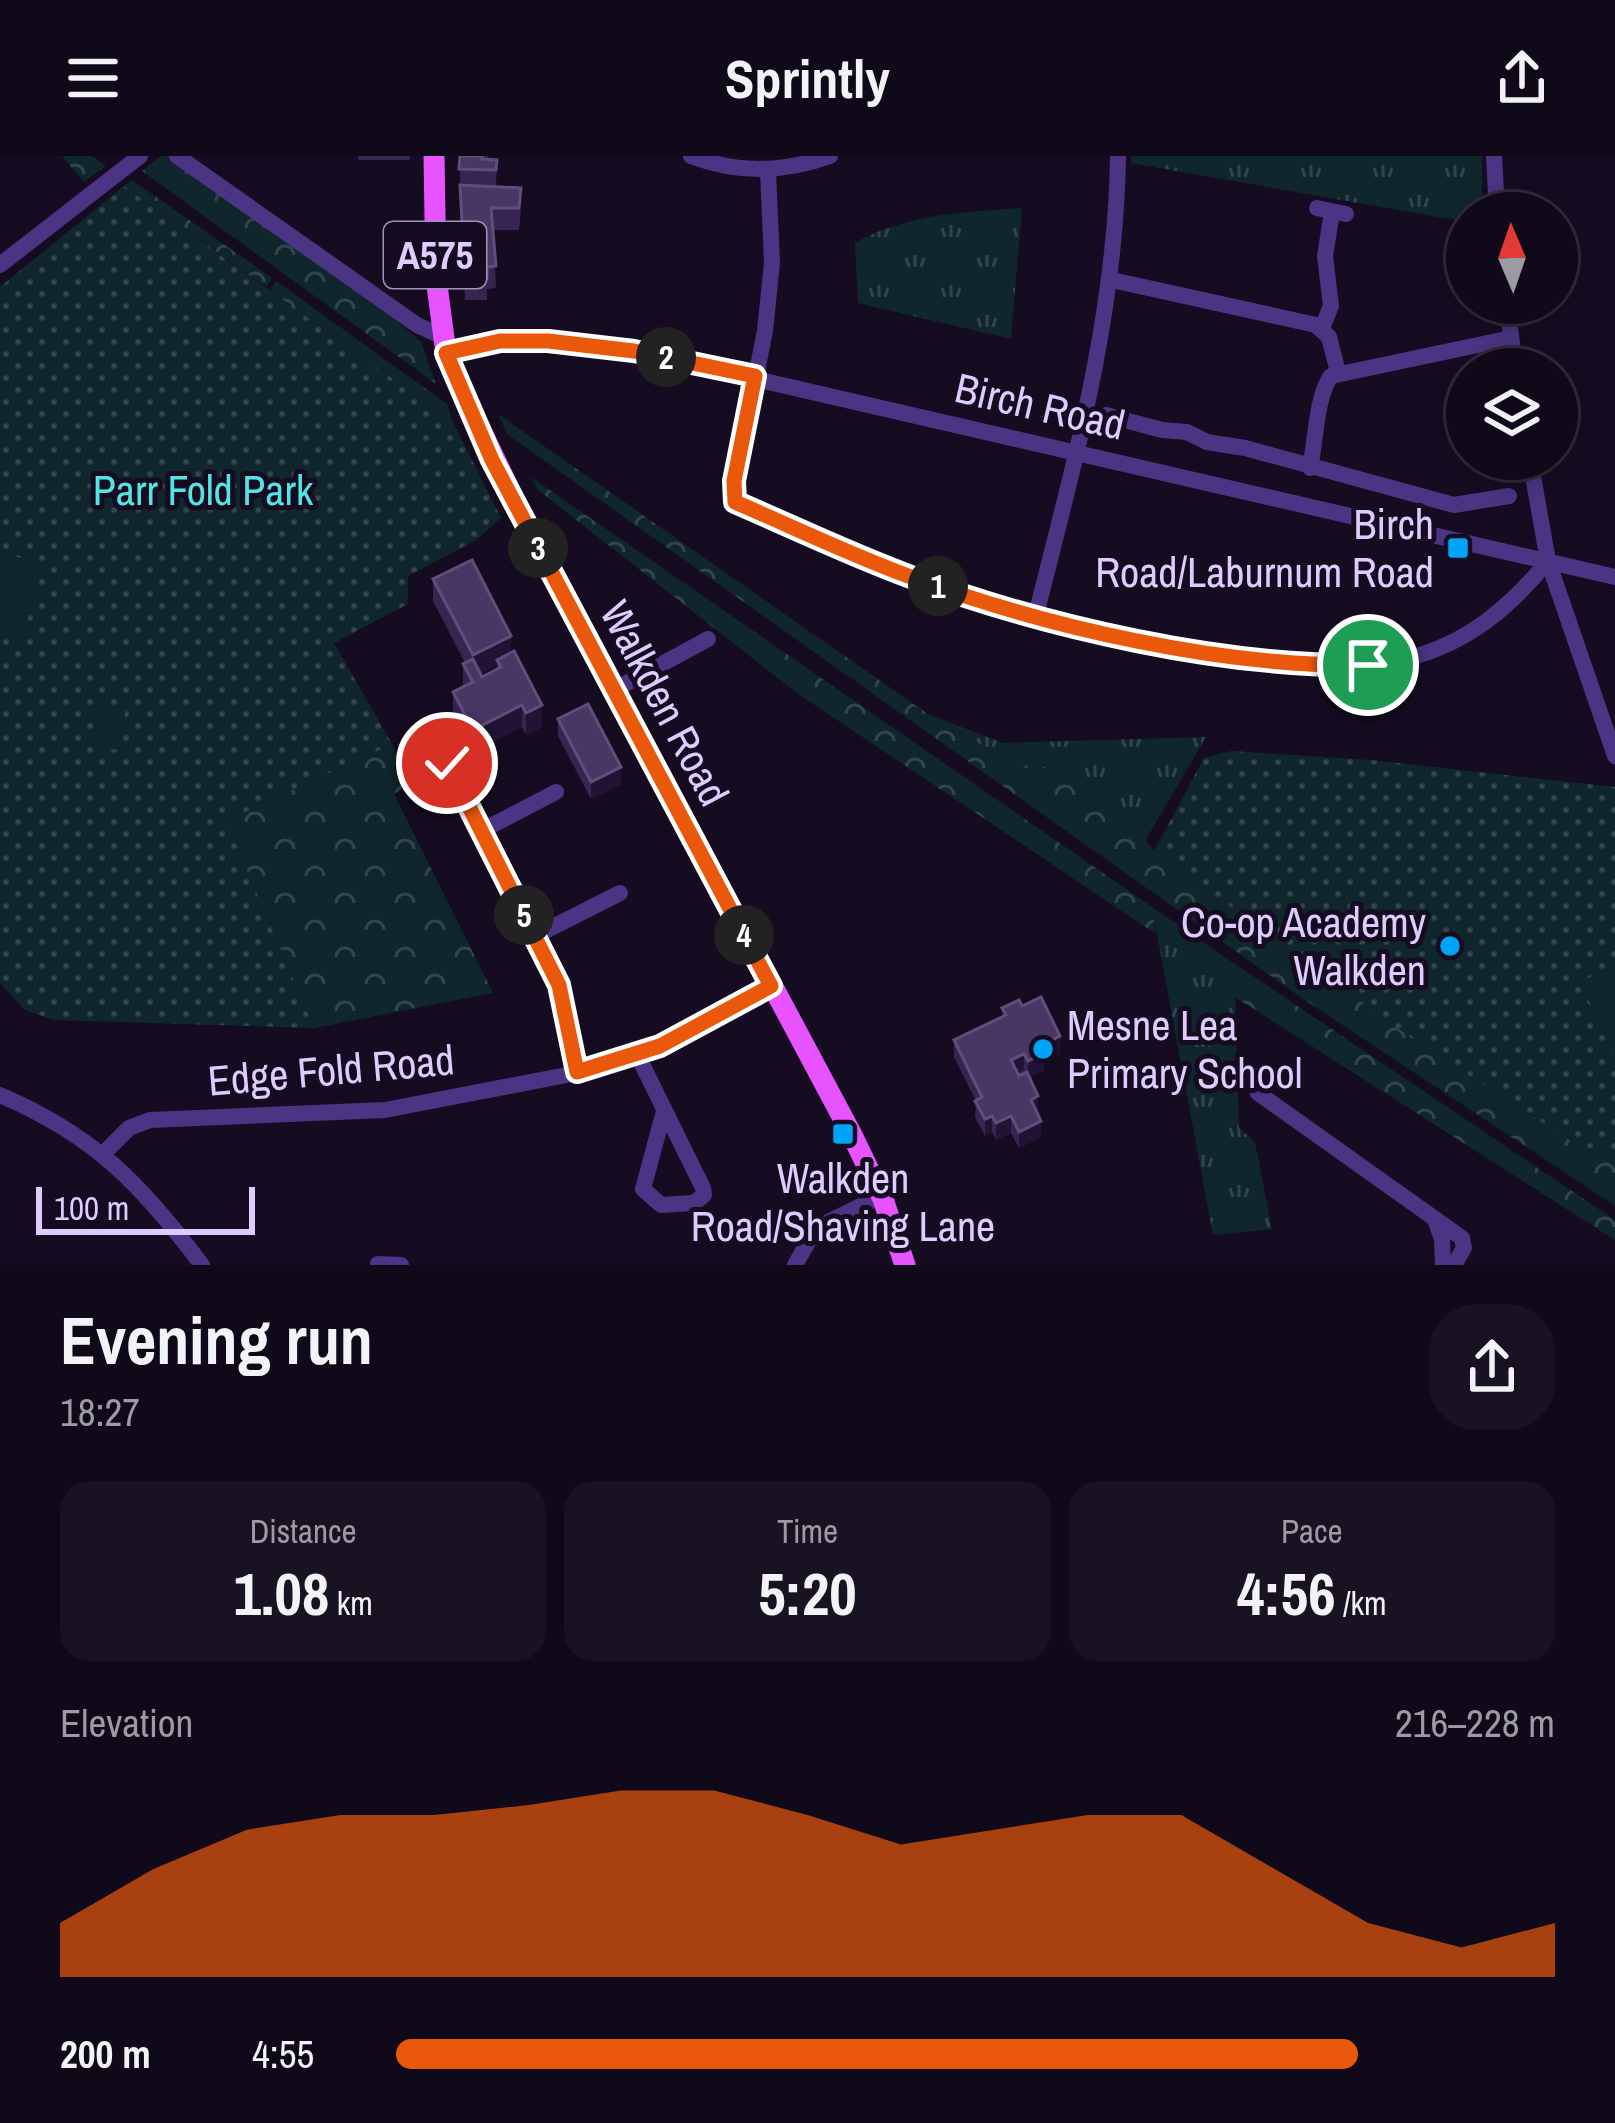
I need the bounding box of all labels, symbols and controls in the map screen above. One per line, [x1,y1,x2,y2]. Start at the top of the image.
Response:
text: Sprintly [725,42,890,115]
icon: menu [60,45,126,111]
icon: share [1489,45,1555,111]
north arrow [1446,192,1578,324]
map controls [1446,192,1578,480]
road number: A575 [384,222,486,288]
pin: 2 [636,327,696,387]
text: 2 [658,335,674,379]
button: layers [1446,348,1578,480]
street label: Birch Road [950,359,1130,453]
park label: Parr Fold Park [93,462,314,518]
place label: Birch Road/Laburnum Road [1095,496,1434,600]
pin: 3 [508,518,568,578]
text: 3 [530,526,546,570]
marker: Birch Road/Laburnum Road [1445,535,1471,561]
pin: 1 [908,556,968,616]
text: 1 [930,564,946,608]
street label: Walkden Road [588,591,742,815]
pin [1317,614,1419,716]
icon: arrive [1335,632,1401,698]
pin [396,712,498,814]
icon: check [414,730,480,796]
pin: 5 [494,885,554,945]
text: 5 [516,893,532,937]
place label: Co-op Academy Walkden [1181,894,1426,998]
pin: 4 [714,905,774,965]
text: 4 [736,913,752,957]
marker: Co-op Academy Walkden [1437,933,1463,959]
place label: Mesne Lea Primary School [1067,997,1302,1101]
street label: Edge Fold Road [205,1031,457,1109]
marker: Mesne Lea Primary School [1030,1036,1056,1062]
marker: Walkden Road/Shaving Lane [830,1121,856,1147]
place label: Walkden Road/Shaving Lane [691,1150,995,1254]
scale bar [36,1181,255,1234]
text: 100 m [54,1186,129,1230]
text: Evening run [60,1296,373,1385]
button: share [1429,1304,1555,1430]
text: 18:27 [60,1386,140,1438]
text: Distance [250,1509,357,1553]
text: Time [777,1509,838,1553]
text: Pace [1281,1509,1343,1553]
text: 1.08 [233,1553,329,1634]
text: 5:20 [758,1553,857,1634]
text: 4:56 [1237,1553,1336,1634]
text: km [329,1581,373,1625]
text: /km [1336,1581,1387,1625]
text: Elevation [60,1697,193,1749]
text: 216–228 m [1395,1697,1555,1749]
text: 200 m [60,2028,151,2080]
text: 4:55 [252,2028,314,2080]

